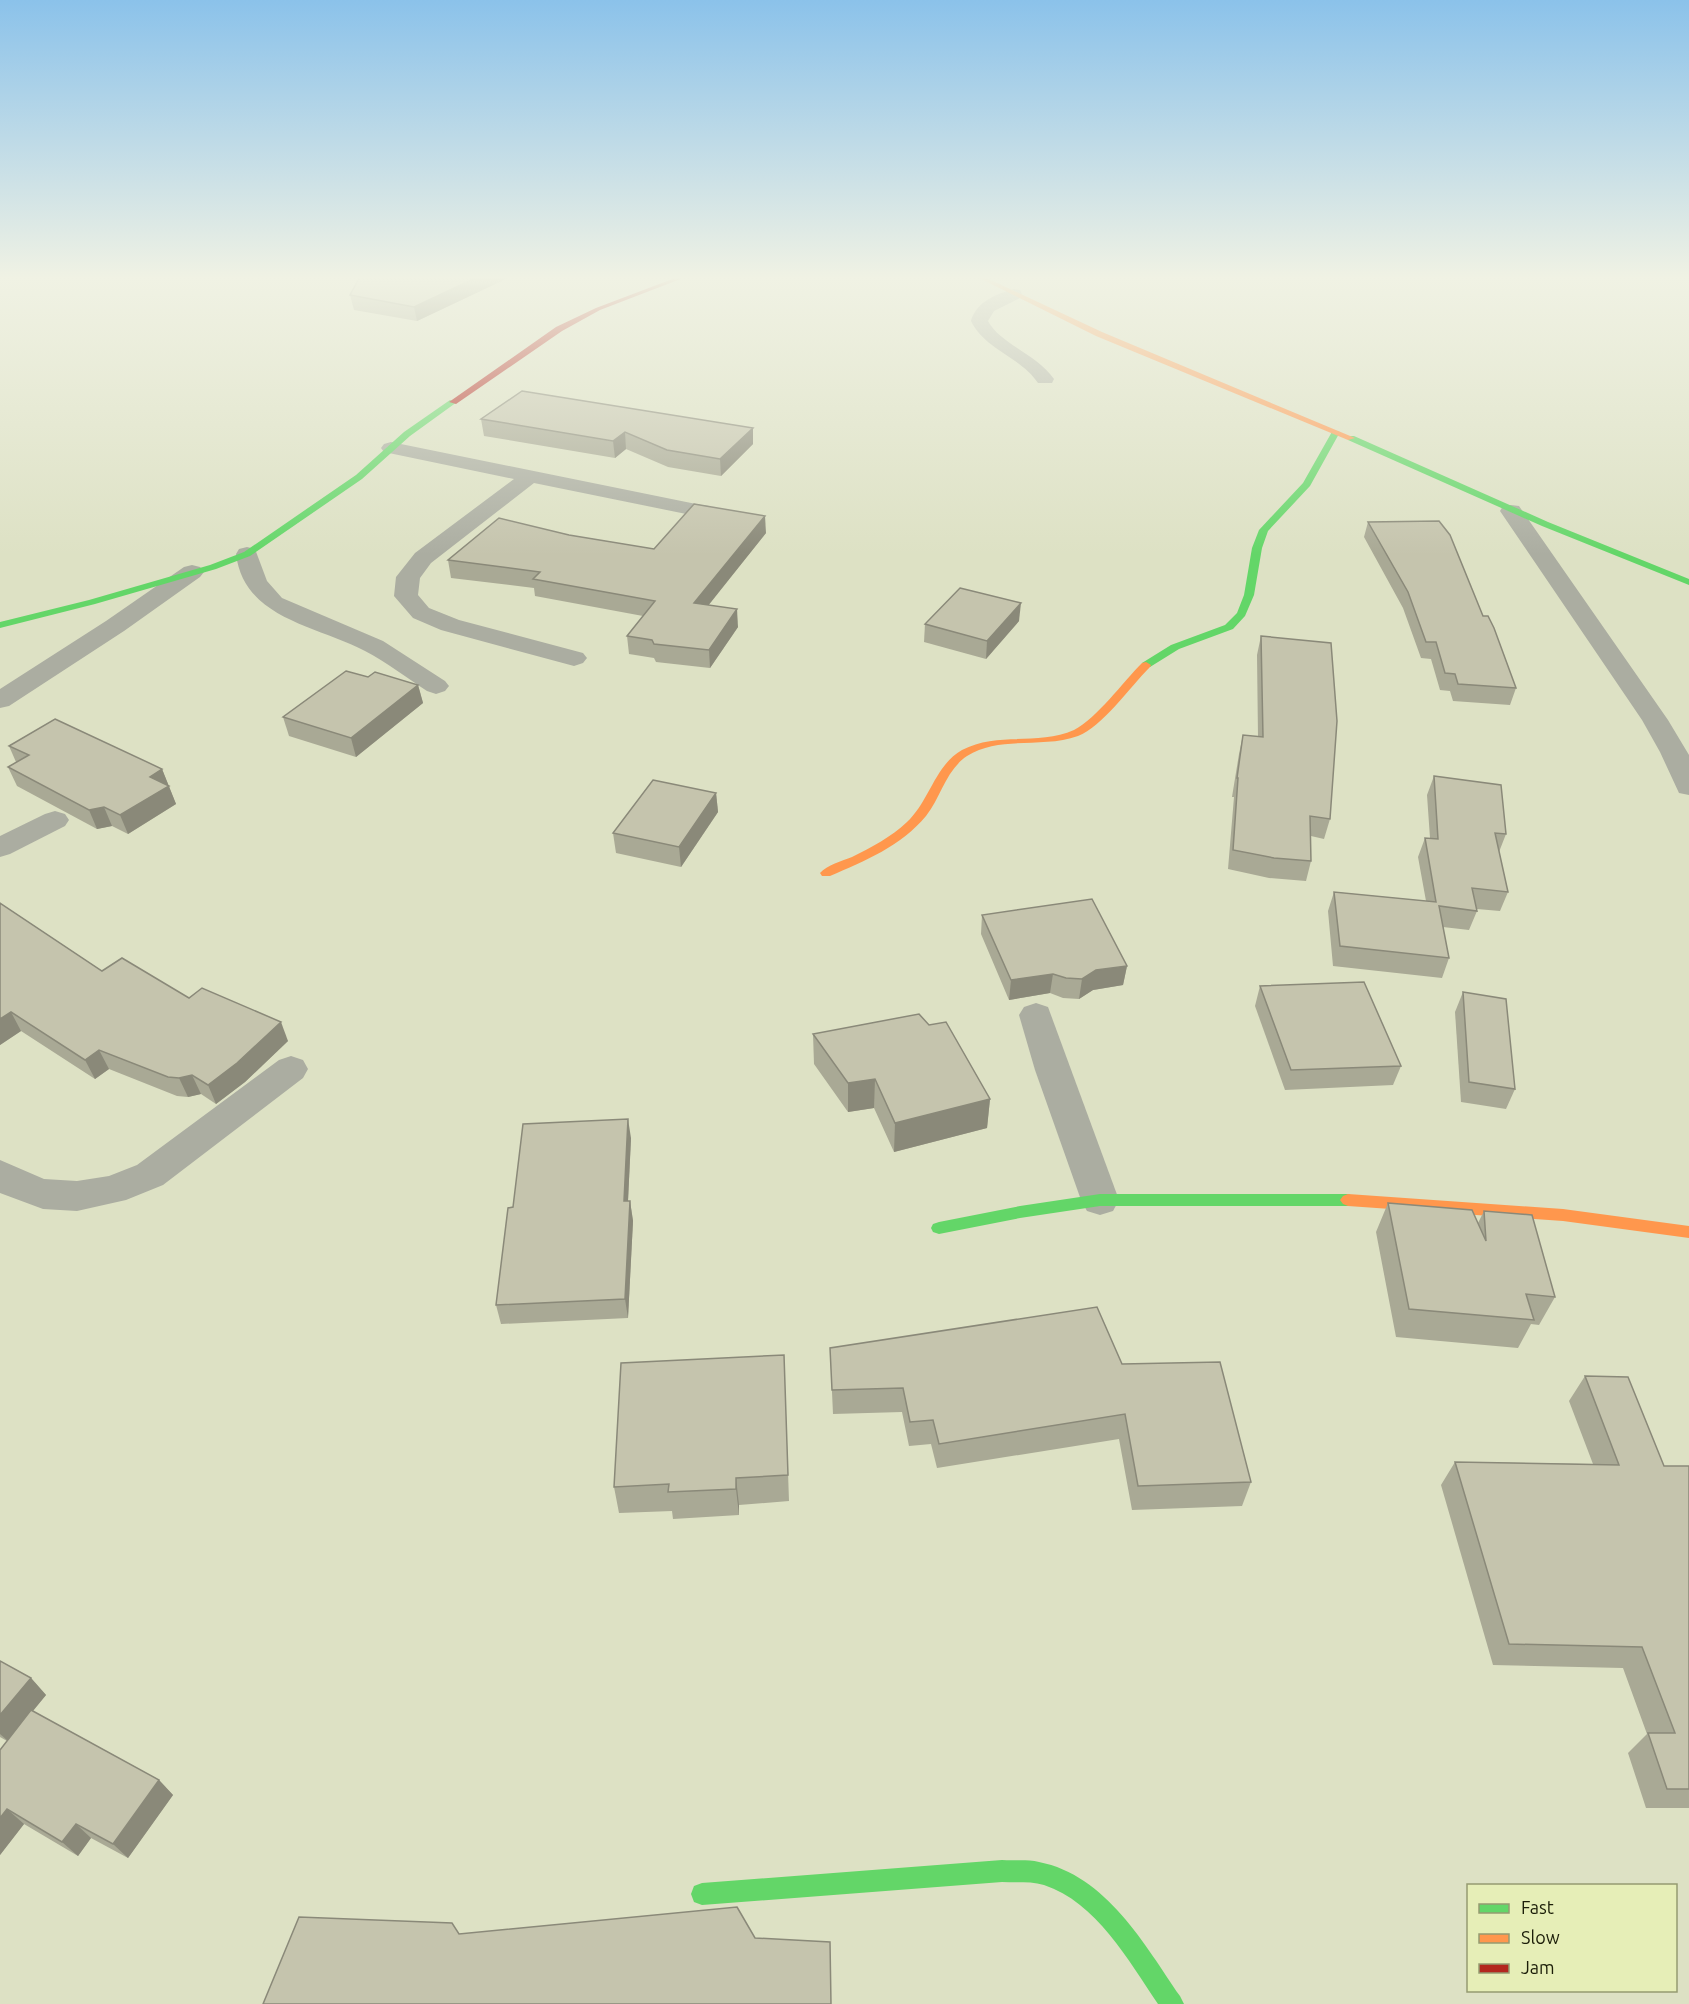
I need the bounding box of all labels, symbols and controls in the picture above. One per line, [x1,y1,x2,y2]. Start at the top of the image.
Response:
legend [1467,1884,1677,1992]
text: Fast [1521,1897,1554,1917]
text: Slow [1521,1927,1560,1947]
text: Jam [1521,1957,1555,1977]

